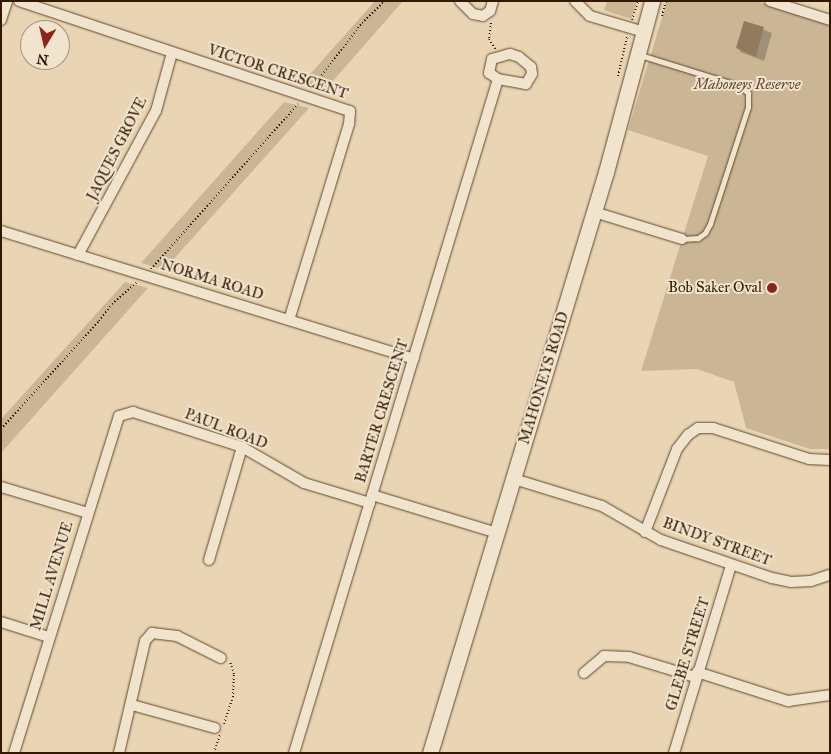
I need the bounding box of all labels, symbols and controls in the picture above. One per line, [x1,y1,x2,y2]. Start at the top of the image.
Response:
north arrow [20,20,70,70]
street label: VICTOR CRESCENT [206,41,350,103]
text: N [36,50,50,69]
park label: Mahoneys Reserve [694,76,800,94]
street label: JAQUES GROVE [83,94,151,204]
street label: NORMA ROAD [158,256,266,304]
place label: Bob Saker Oval [668,279,762,297]
marker: Bob Saker Oval [766,282,778,294]
street label: MAHONEYS ROAD [515,310,573,446]
street label: BARTER CRESCENT [352,337,412,485]
street label: PAUL ROAD [182,405,270,453]
street label: BINDY STREET [660,514,774,570]
street label: MILL AVENUE [27,519,77,633]
street label: GLEBE STREET [662,595,714,713]

